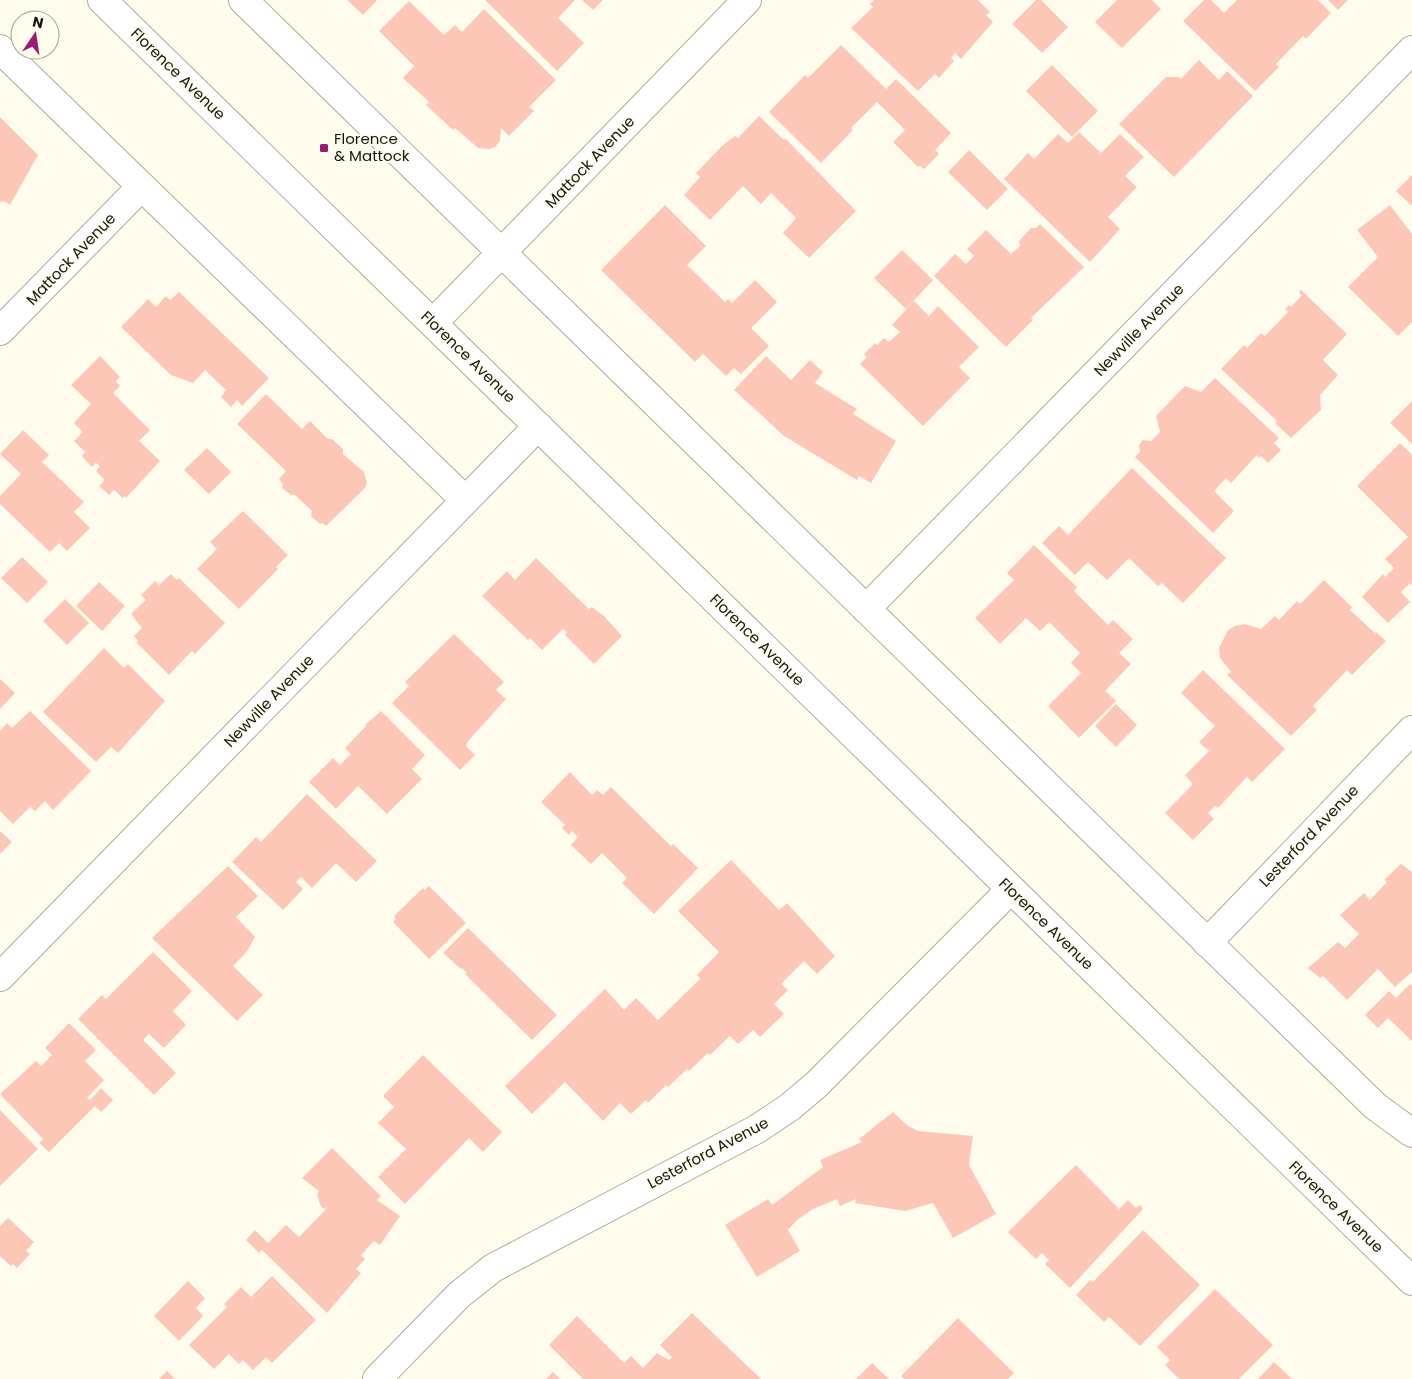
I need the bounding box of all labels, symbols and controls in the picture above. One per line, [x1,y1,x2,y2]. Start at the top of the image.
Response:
north arrow [10,10,60,60]
text: N [31,11,45,33]
street label: Florence Avenue [126,23,230,124]
street label: Mattock Avenue [540,111,639,212]
place label: Florence & Mattock [334,128,410,166]
marker: Florence & Mattock [318,142,330,154]
street label: Mattock Avenue [21,208,120,309]
street label: Newville Avenue [1089,279,1188,381]
street label: Florence Avenue [416,306,520,407]
street label: Florence Avenue [705,589,809,690]
street label: Newville Avenue [219,650,318,752]
street label: Lesterford Avenue [1254,780,1363,891]
street label: Florence Avenue [994,873,1098,974]
street label: Lesterford Avenue [643,1112,772,1193]
street label: Florence Avenue [1284,1156,1388,1257]

